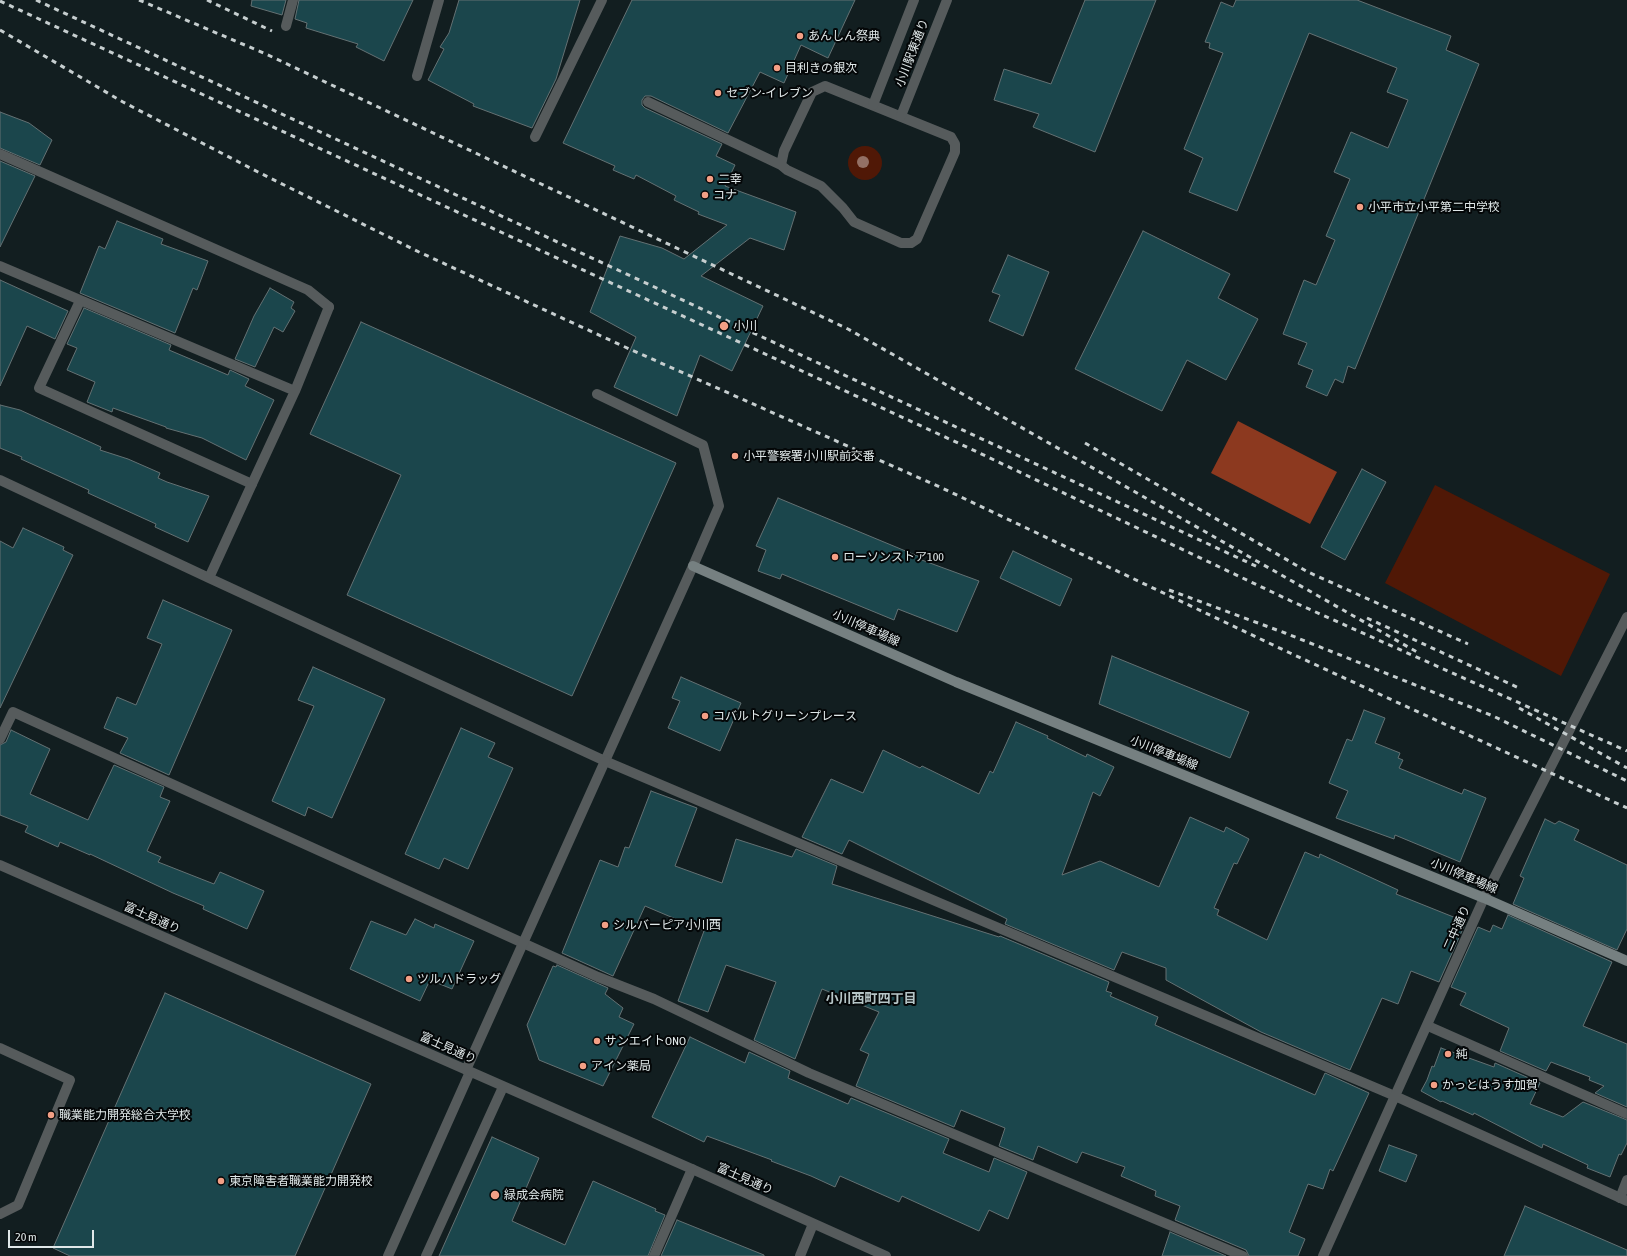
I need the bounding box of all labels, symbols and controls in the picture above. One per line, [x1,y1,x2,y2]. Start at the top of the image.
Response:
street label: 小川駅東通り [892,17,932,89]
place label: あんしん祭典 [808,29,880,43]
marker: あんしん祭典 [795,31,805,41]
place label: 目利きの銀次 [785,61,857,75]
marker: 目利きの銀次 [772,63,782,73]
place label: セブン-イレブン [726,86,813,100]
marker: セブン-イレブン [713,88,723,98]
place label: 二幸 [718,172,742,186]
marker: 二幸 [705,174,715,184]
place label: コナ [713,188,737,202]
marker: コナ [700,190,710,200]
place label: 小平市立小平第二中学校 [1368,200,1500,214]
marker: 小平市立小平第二中学校 [1355,202,1365,212]
place label: 小川 [733,319,757,333]
marker: 小川 [718,320,730,332]
place label: 小平警察署小川駅前交番 [743,449,875,463]
marker: 小平警察署小川駅前交番 [730,451,740,461]
place label: ローソンストア100 [843,550,944,564]
marker: ローソンストア100 [830,552,840,562]
street label: 小川停車場線 [830,607,902,649]
place label: コバルトグリーンプレース [713,709,857,723]
marker: コバルトグリーンプレース [700,711,710,721]
street label: 小川停車場線 [1128,733,1200,773]
street label: 小川停車場線 [1428,855,1500,897]
street label: 富士見通り [122,899,182,937]
street label: 二中通り [1441,903,1473,953]
place label: シルバーピア小川西 [613,918,721,932]
marker: シルバーピア小川西 [600,920,610,930]
place label: ツルハドラッグ [417,972,501,986]
marker: ツルハドラッグ [404,974,414,984]
district label: 小川西町四丁目 [826,991,916,1007]
street label: 富士見通り [418,1029,478,1067]
place label: サンエイトONO [605,1034,686,1048]
marker: サンエイトONO [592,1036,602,1046]
place label: 純 [1456,1047,1468,1061]
marker: 純 [1443,1049,1453,1059]
place label: アイン薬局 [591,1059,651,1073]
marker: アイン薬局 [578,1061,588,1071]
place label: かっとはうす加賀 [1442,1078,1538,1092]
marker: かっとはうす加賀 [1429,1080,1439,1090]
place label: 職業能力開発総合大学校 [59,1108,191,1122]
marker: 職業能力開発総合大学校 [46,1110,56,1120]
street label: 富士見通り [715,1160,775,1198]
place label: 東京障害者職業能力開発校 [229,1174,373,1188]
marker: 東京障害者職業能力開発校 [216,1176,226,1186]
place label: 緑成会病院 [504,1188,564,1202]
marker: 緑成会病院 [489,1189,501,1201]
scale bar [10,1222,96,1248]
text: 20 m [15,1230,37,1244]

